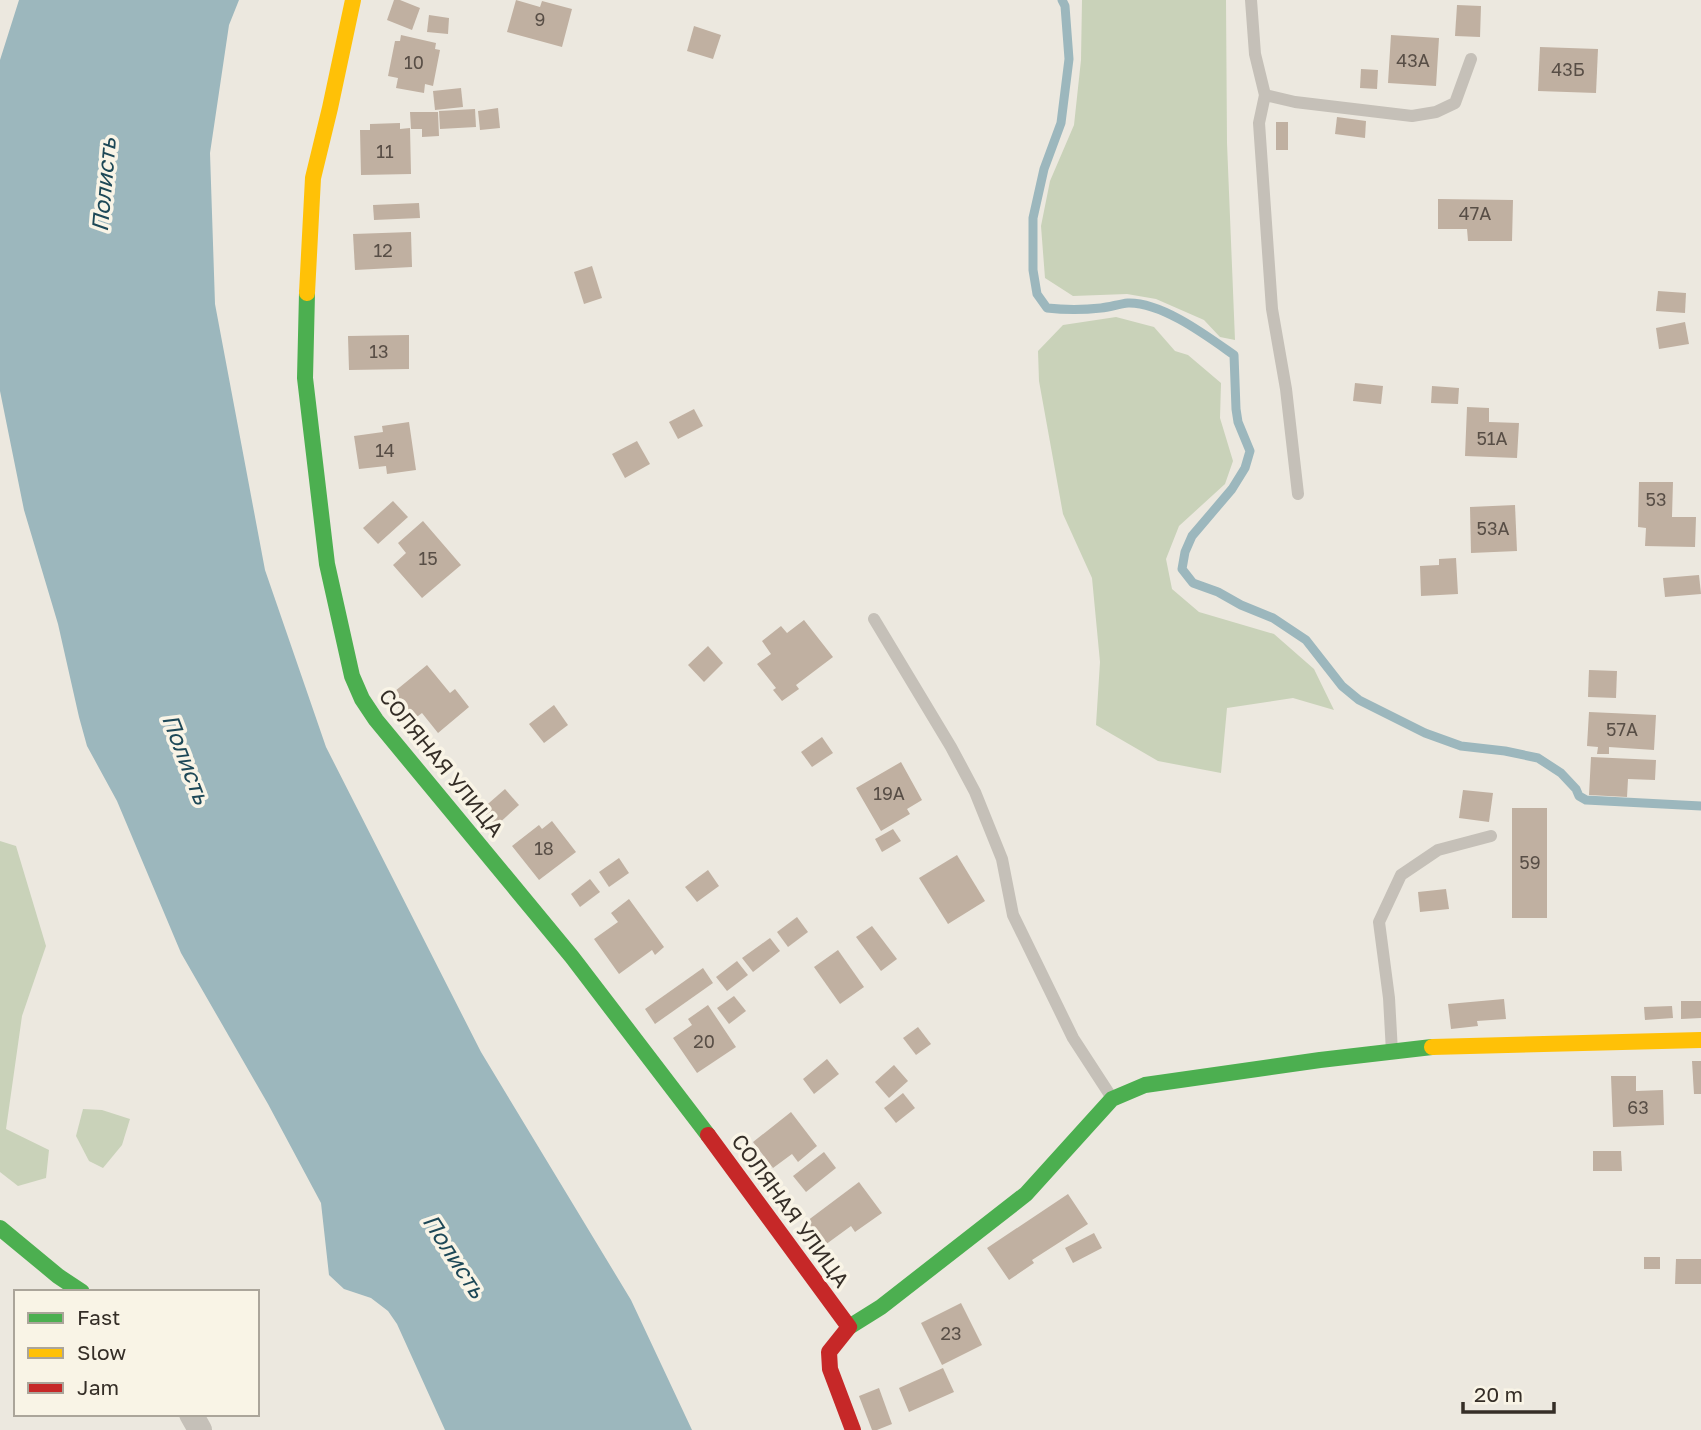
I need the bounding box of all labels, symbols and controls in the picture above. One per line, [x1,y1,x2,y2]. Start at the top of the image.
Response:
house number: 9 [535,8,545,30]
house number: 43А [1396,49,1430,71]
house number: 10 [404,51,424,73]
house number: 43Б [1551,58,1585,80]
water label: Полисть [85,136,121,233]
house number: 11 [376,140,394,162]
house number: 47А [1459,202,1491,224]
house number: 12 [373,239,393,261]
house number: 13 [369,340,389,362]
house number: 51А [1476,427,1508,449]
house number: 14 [375,439,395,461]
house number: 53 [1646,488,1666,510]
house number: 53А [1476,517,1510,539]
house number: 15 [418,547,438,569]
street label: СОЛЯНАЯ УЛИЦА [374,683,510,842]
water label: Полисть [157,710,217,808]
house number: 57А [1606,718,1638,740]
house number: 19А [873,782,905,804]
house number: 18 [534,837,554,859]
house number: 59 [1519,851,1541,873]
house number: 20 [693,1030,715,1052]
house number: 63 [1627,1096,1649,1118]
street label: СОЛЯНАЯ УЛИЦА [726,1129,855,1292]
water label: Полисть [417,1208,493,1303]
legend [14,1290,259,1416]
text: Fast [77,1304,120,1330]
house number: 23 [941,1322,961,1344]
text: Slow [77,1339,126,1365]
scale bar [1463,1370,1554,1414]
text: Jam [77,1374,119,1400]
text: 20 m [1474,1381,1523,1407]

